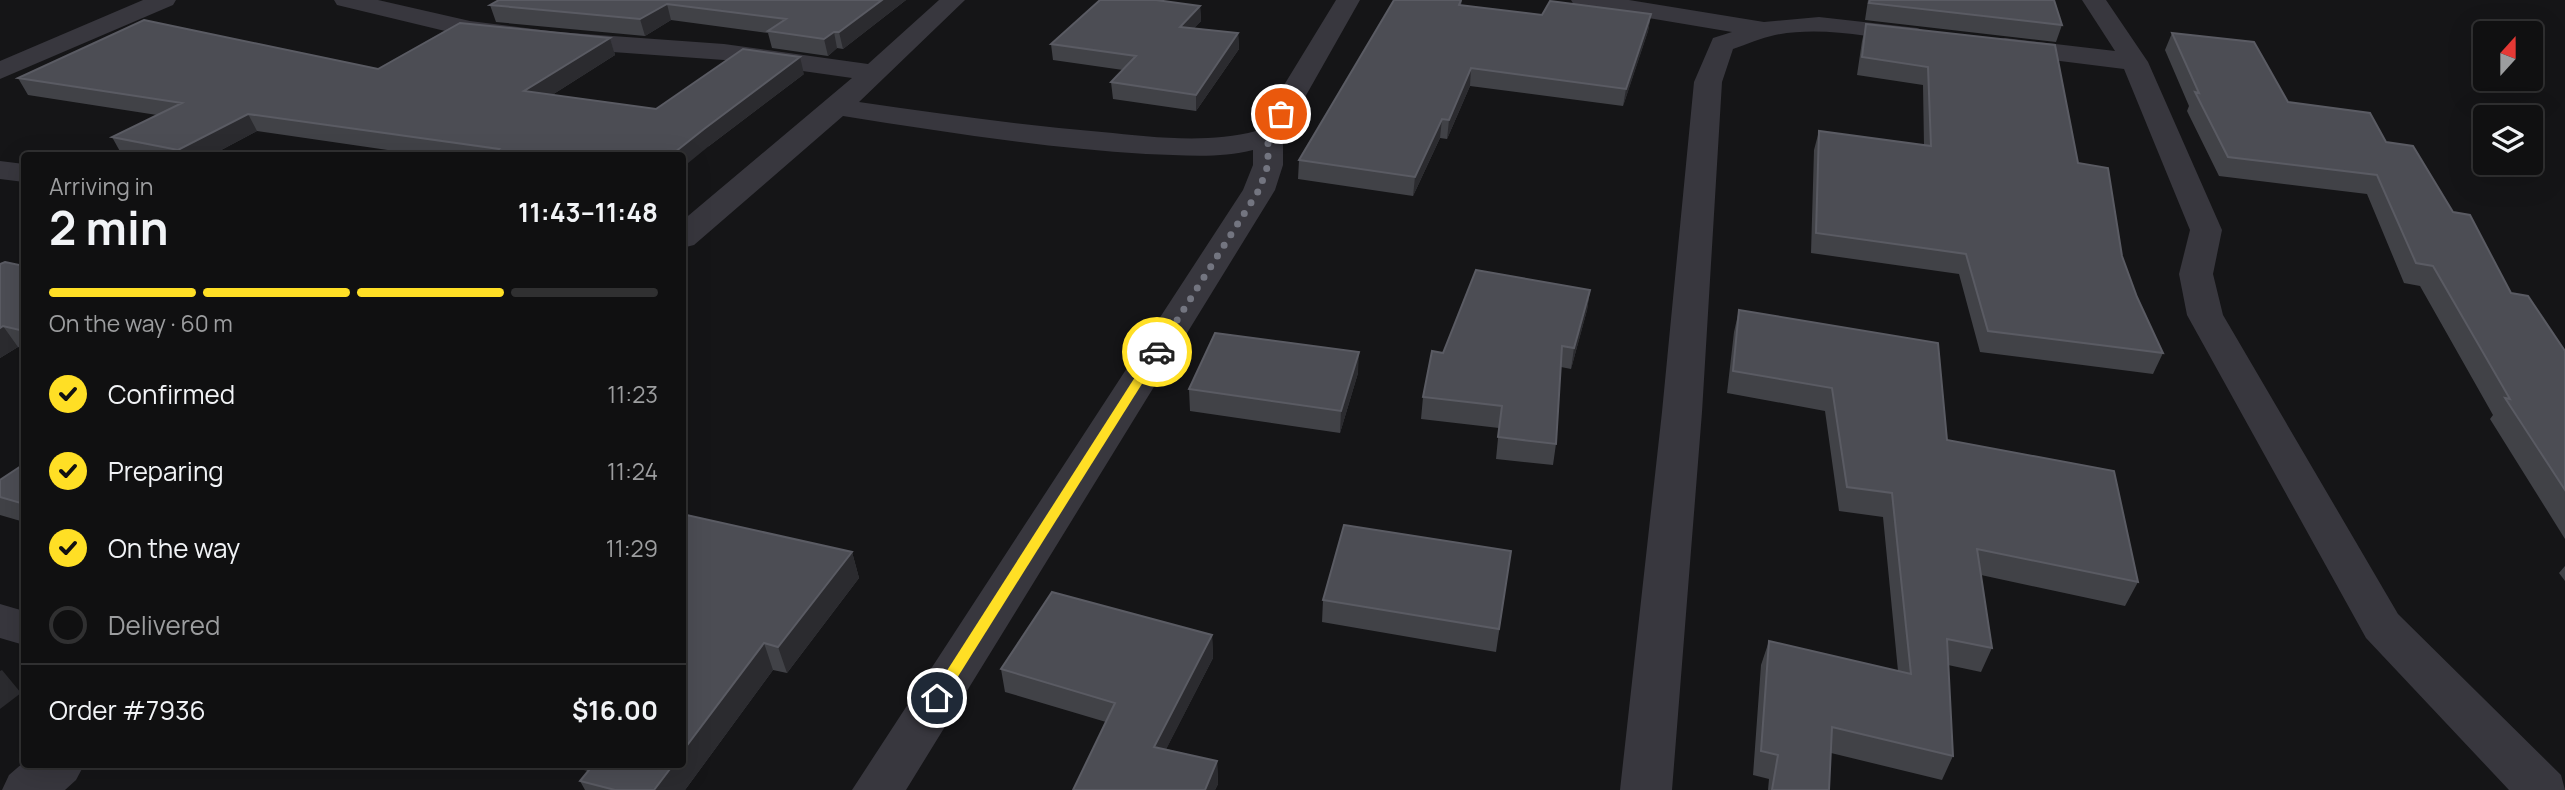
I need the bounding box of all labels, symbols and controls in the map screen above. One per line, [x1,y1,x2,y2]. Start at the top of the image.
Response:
north arrow [2473,21,2543,91]
map controls [2473,21,2543,175]
pin [1251,84,1311,144]
icon: bag [1262,95,1300,133]
button: layers [2473,105,2543,175]
text: Arriving in [49,170,154,202]
text: 11:43–11:48 [518,194,658,230]
text: 2 min [49,196,169,259]
text: On the way · 60 m [49,307,233,339]
courier [1122,317,1192,387]
icon: car [1138,333,1176,371]
icon: check [49,375,87,413]
text: Confirmed [108,376,235,412]
text: 11:23 [607,378,658,410]
icon: check [49,452,87,490]
text: Preparing [108,453,224,489]
text: 11:24 [607,455,658,487]
icon: check [49,529,87,567]
text: On the way [108,530,240,566]
text: 11:29 [606,532,658,564]
text: Delivered [108,607,220,643]
pin [907,668,967,728]
icon: home [918,679,956,717]
text: Order #7936 [49,692,206,728]
text: $16.00 [572,692,658,728]

